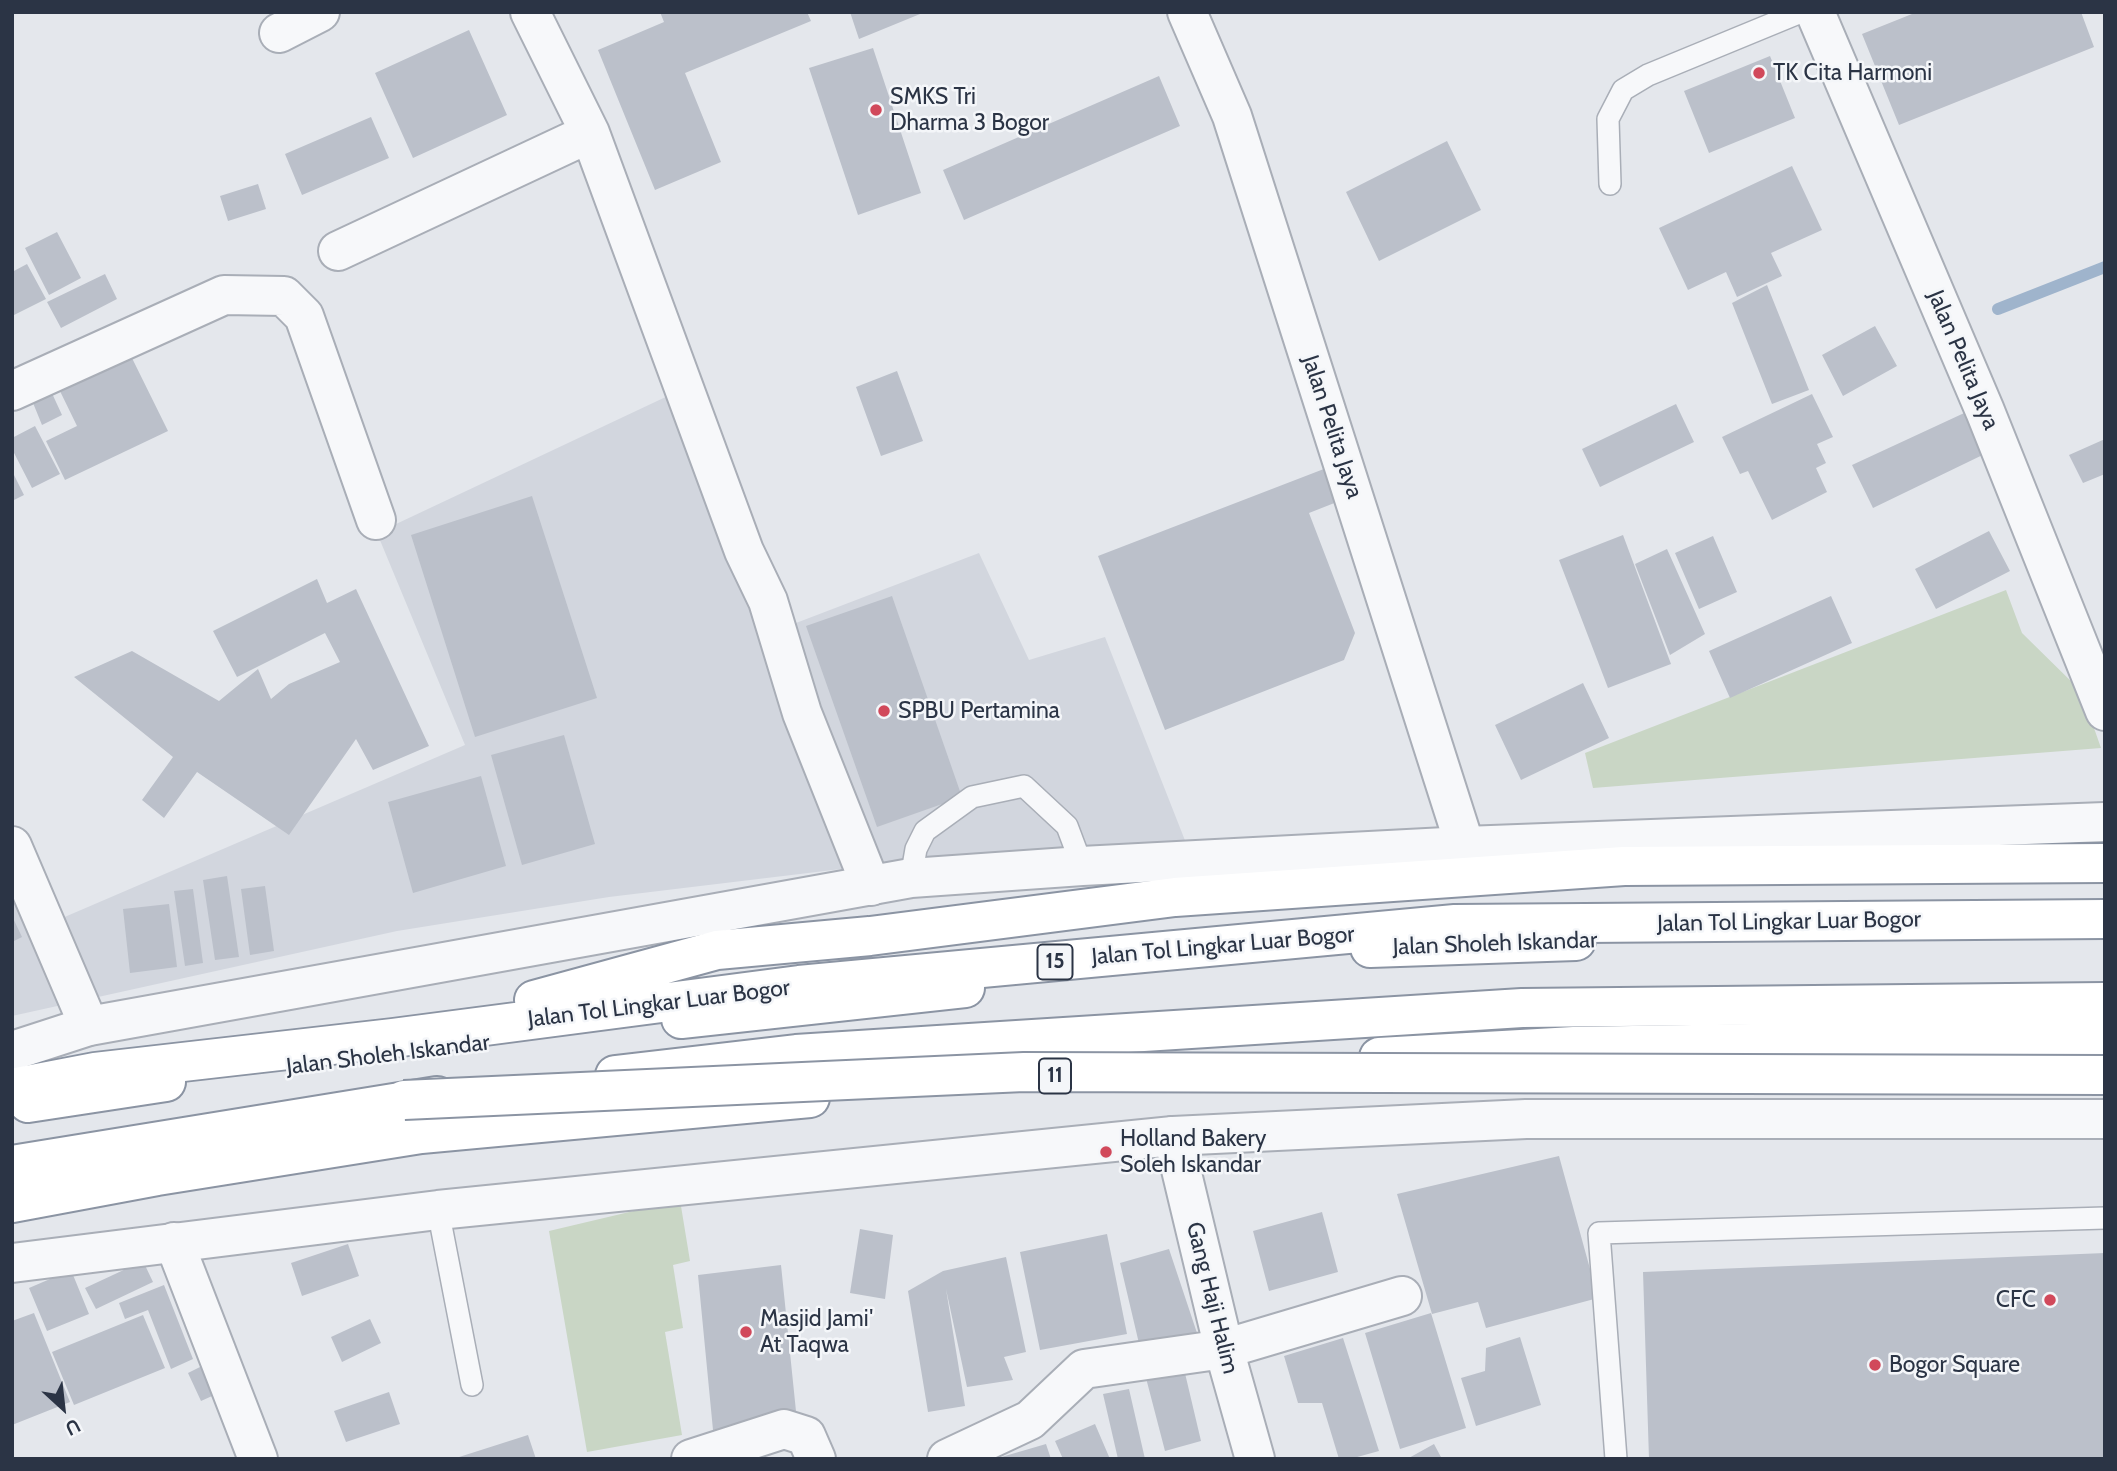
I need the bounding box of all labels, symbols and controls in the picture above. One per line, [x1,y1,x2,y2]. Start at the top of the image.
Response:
place label: TK Cita Harmoni [1773,59,1932,87]
marker: TK Cita Harmoni [1751,65,1767,81]
place label: SMKS Tri Dharma 3 Bogor [890,83,1049,137]
marker: SMKS Tri Dharma 3 Bogor [868,102,884,118]
street label: Jalan Pelita Jaya [1921,286,2005,434]
street label: Jalan Pelita Jaya [1296,352,1368,502]
place label: SPBU Pertamina [898,697,1060,725]
marker: SPBU Pertamina [876,703,892,719]
street label: Jalan Tol Lingkar Luar Bogor [1657,906,1921,938]
street label: Jalan Tol Lingkar Luar Bogor [1090,921,1356,971]
street label: Jalan Sholeh Iskandar [1392,927,1598,961]
road number: 15 [1038,944,1072,979]
street label: Jalan Tol Lingkar Luar Bogor [526,974,792,1034]
street label: Jalan Sholeh Iskandar [285,1029,491,1081]
road number: 11 [1039,1058,1071,1094]
place label: Holland Bakery Soleh Iskandar [1120,1125,1266,1179]
marker: Holland Bakery Soleh Iskandar [1098,1144,1114,1160]
street label: Gang Haji Halim [1180,1219,1244,1377]
place label: CFC [1996,1286,2036,1314]
marker: CFC [2042,1292,2058,1308]
place label: Masjid Jami' At Taqwa [760,1305,873,1359]
marker: Masjid Jami' At Taqwa [738,1324,754,1340]
place label: Bogor Square [1889,1351,2020,1379]
marker: Bogor Square [1867,1357,1883,1373]
north arrow [28,1373,98,1443]
text: U [61,1414,84,1441]

